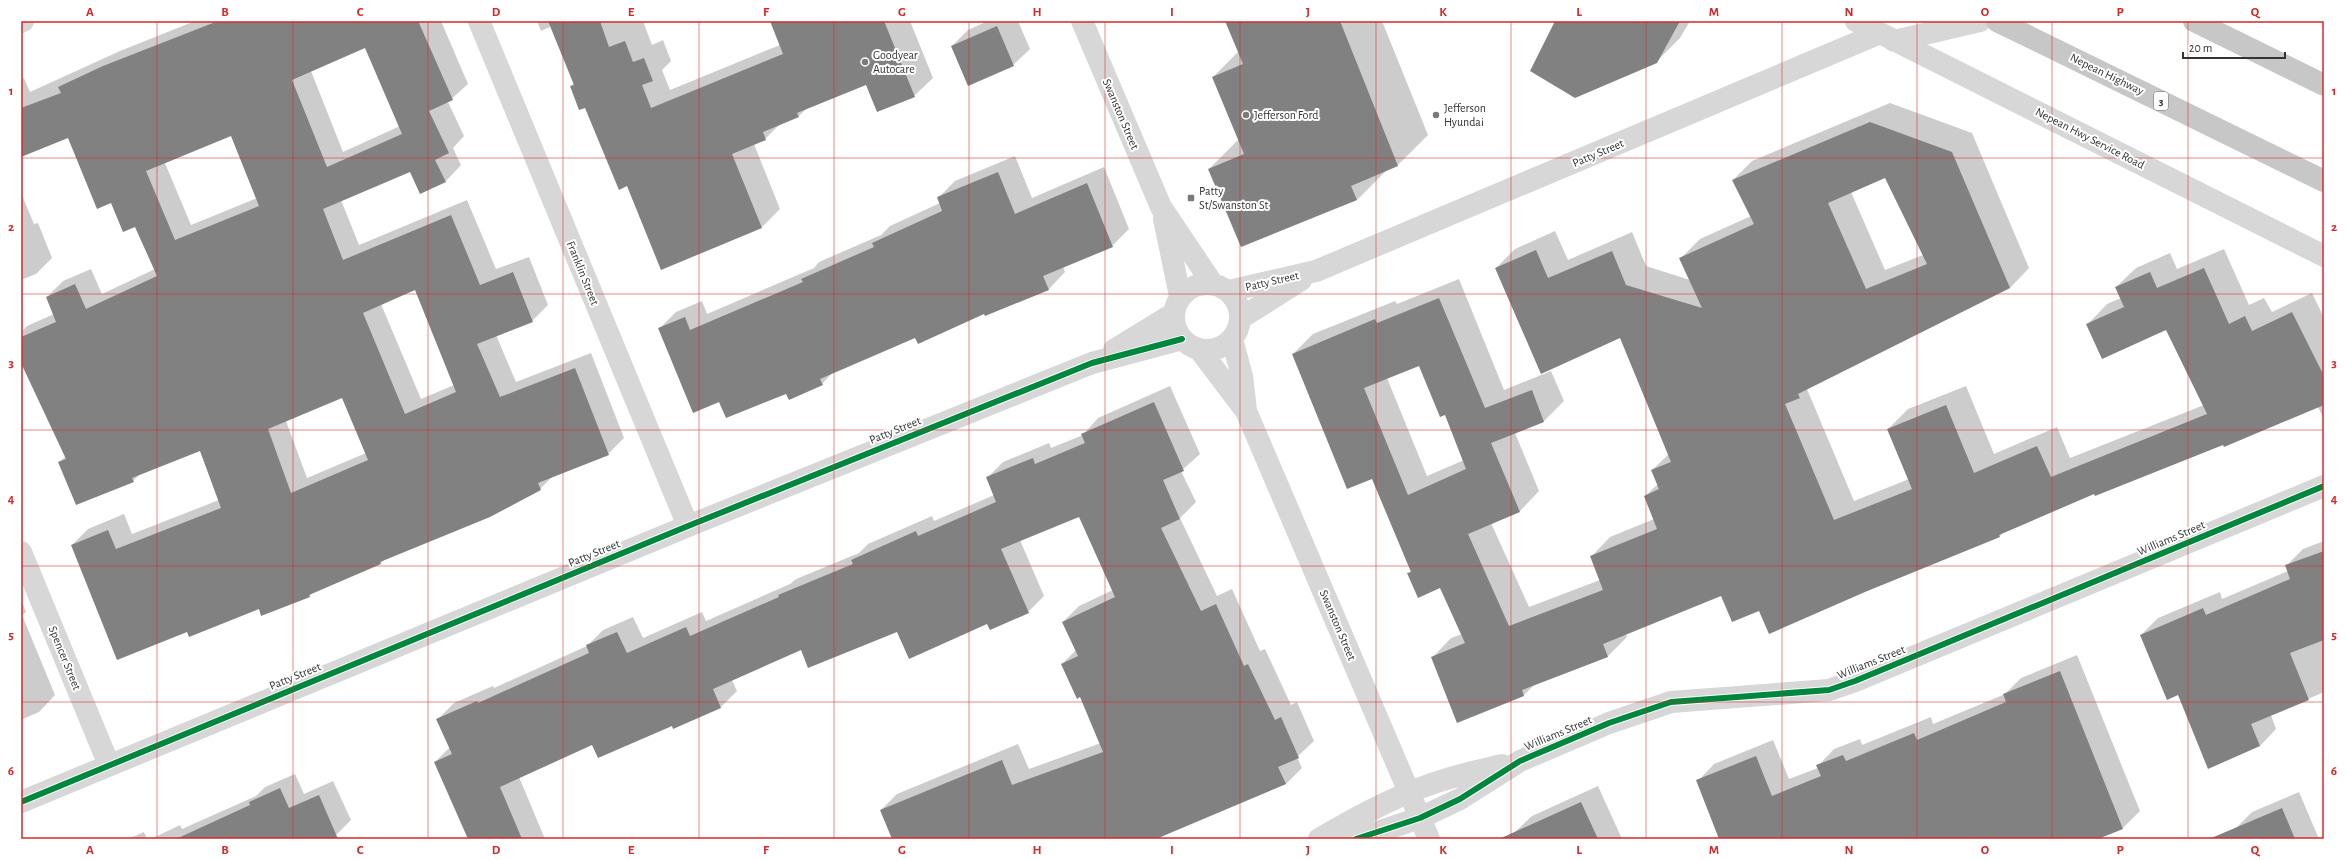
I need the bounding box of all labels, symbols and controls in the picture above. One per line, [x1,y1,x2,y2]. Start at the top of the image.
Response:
text: A [86,6,94,19]
text: B [221,6,229,19]
text: C [357,6,364,19]
text: D [492,6,501,19]
text: E [628,6,635,19]
text: F [763,6,770,19]
text: G [898,6,906,19]
text: H [1032,6,1042,19]
text: I [1170,6,1174,19]
text: J [1306,6,1310,19]
text: K [1439,6,1447,19]
text: L [1576,6,1582,19]
text: M [1709,6,1719,19]
text: N [1844,6,1854,19]
text: O [1981,6,1990,19]
text: P [2116,6,2124,19]
text: Q [2251,6,2261,19]
scale bar [2183,34,2285,60]
text: 20 m [2189,42,2212,54]
place label: Goodyear Autocare [873,49,918,75]
street label: Nepean Highway [2068,51,2146,98]
marker: Goodyear Autocare [860,57,870,67]
street label: Swanston Street [1101,77,1141,151]
text: 1 [9,85,13,98]
text: 1 [2332,85,2336,98]
road number: 3 [2154,92,2168,110]
place label: Jefferson Hyundai [1444,102,1486,129]
street label: Nepean Hwy Service Road [2033,105,2147,172]
place label: Jefferson Ford [1254,109,1318,121]
marker: Jefferson Ford [1241,110,1251,120]
marker: Jefferson Hyundai [1431,110,1441,120]
street label: Patty Street [1571,137,1626,170]
place label: Patty St/Swanston St [1199,185,1269,211]
marker: Patty St/Swanston St [1186,193,1196,203]
text: 2 [8,221,14,234]
text: 2 [2331,221,2337,234]
street label: Franklin Street [565,239,601,307]
street label: Patty Street [1244,269,1300,294]
text: 3 [8,357,14,370]
text: 3 [2331,357,2337,370]
street label: Patty Street [867,414,923,447]
text: 4 [8,493,15,506]
text: 4 [2331,493,2338,506]
street label: Williams Street [2135,518,2207,558]
street label: Patty Street [566,537,622,570]
street label: Swanston Street [1318,588,1358,662]
street label: Spencer Street [47,624,83,692]
text: 5 [8,629,14,642]
text: 5 [2331,629,2337,642]
street label: Williams Street [1835,643,1907,681]
street label: Patty Street [267,660,323,693]
street label: Williams Street [1522,713,1594,753]
text: 6 [8,765,14,778]
text: 6 [2331,765,2337,778]
text: A [86,844,94,857]
text: B [221,844,229,857]
text: C [357,844,364,857]
text: D [492,844,501,857]
text: E [628,844,635,857]
text: F [763,844,770,857]
text: G [898,844,906,857]
text: H [1032,844,1042,857]
text: I [1170,844,1174,857]
text: J [1306,844,1310,857]
text: K [1439,844,1447,857]
text: L [1576,844,1582,857]
text: M [1709,844,1719,857]
text: N [1844,844,1854,857]
text: O [1981,844,1990,857]
text: P [2116,844,2124,857]
text: Q [2251,844,2261,857]

